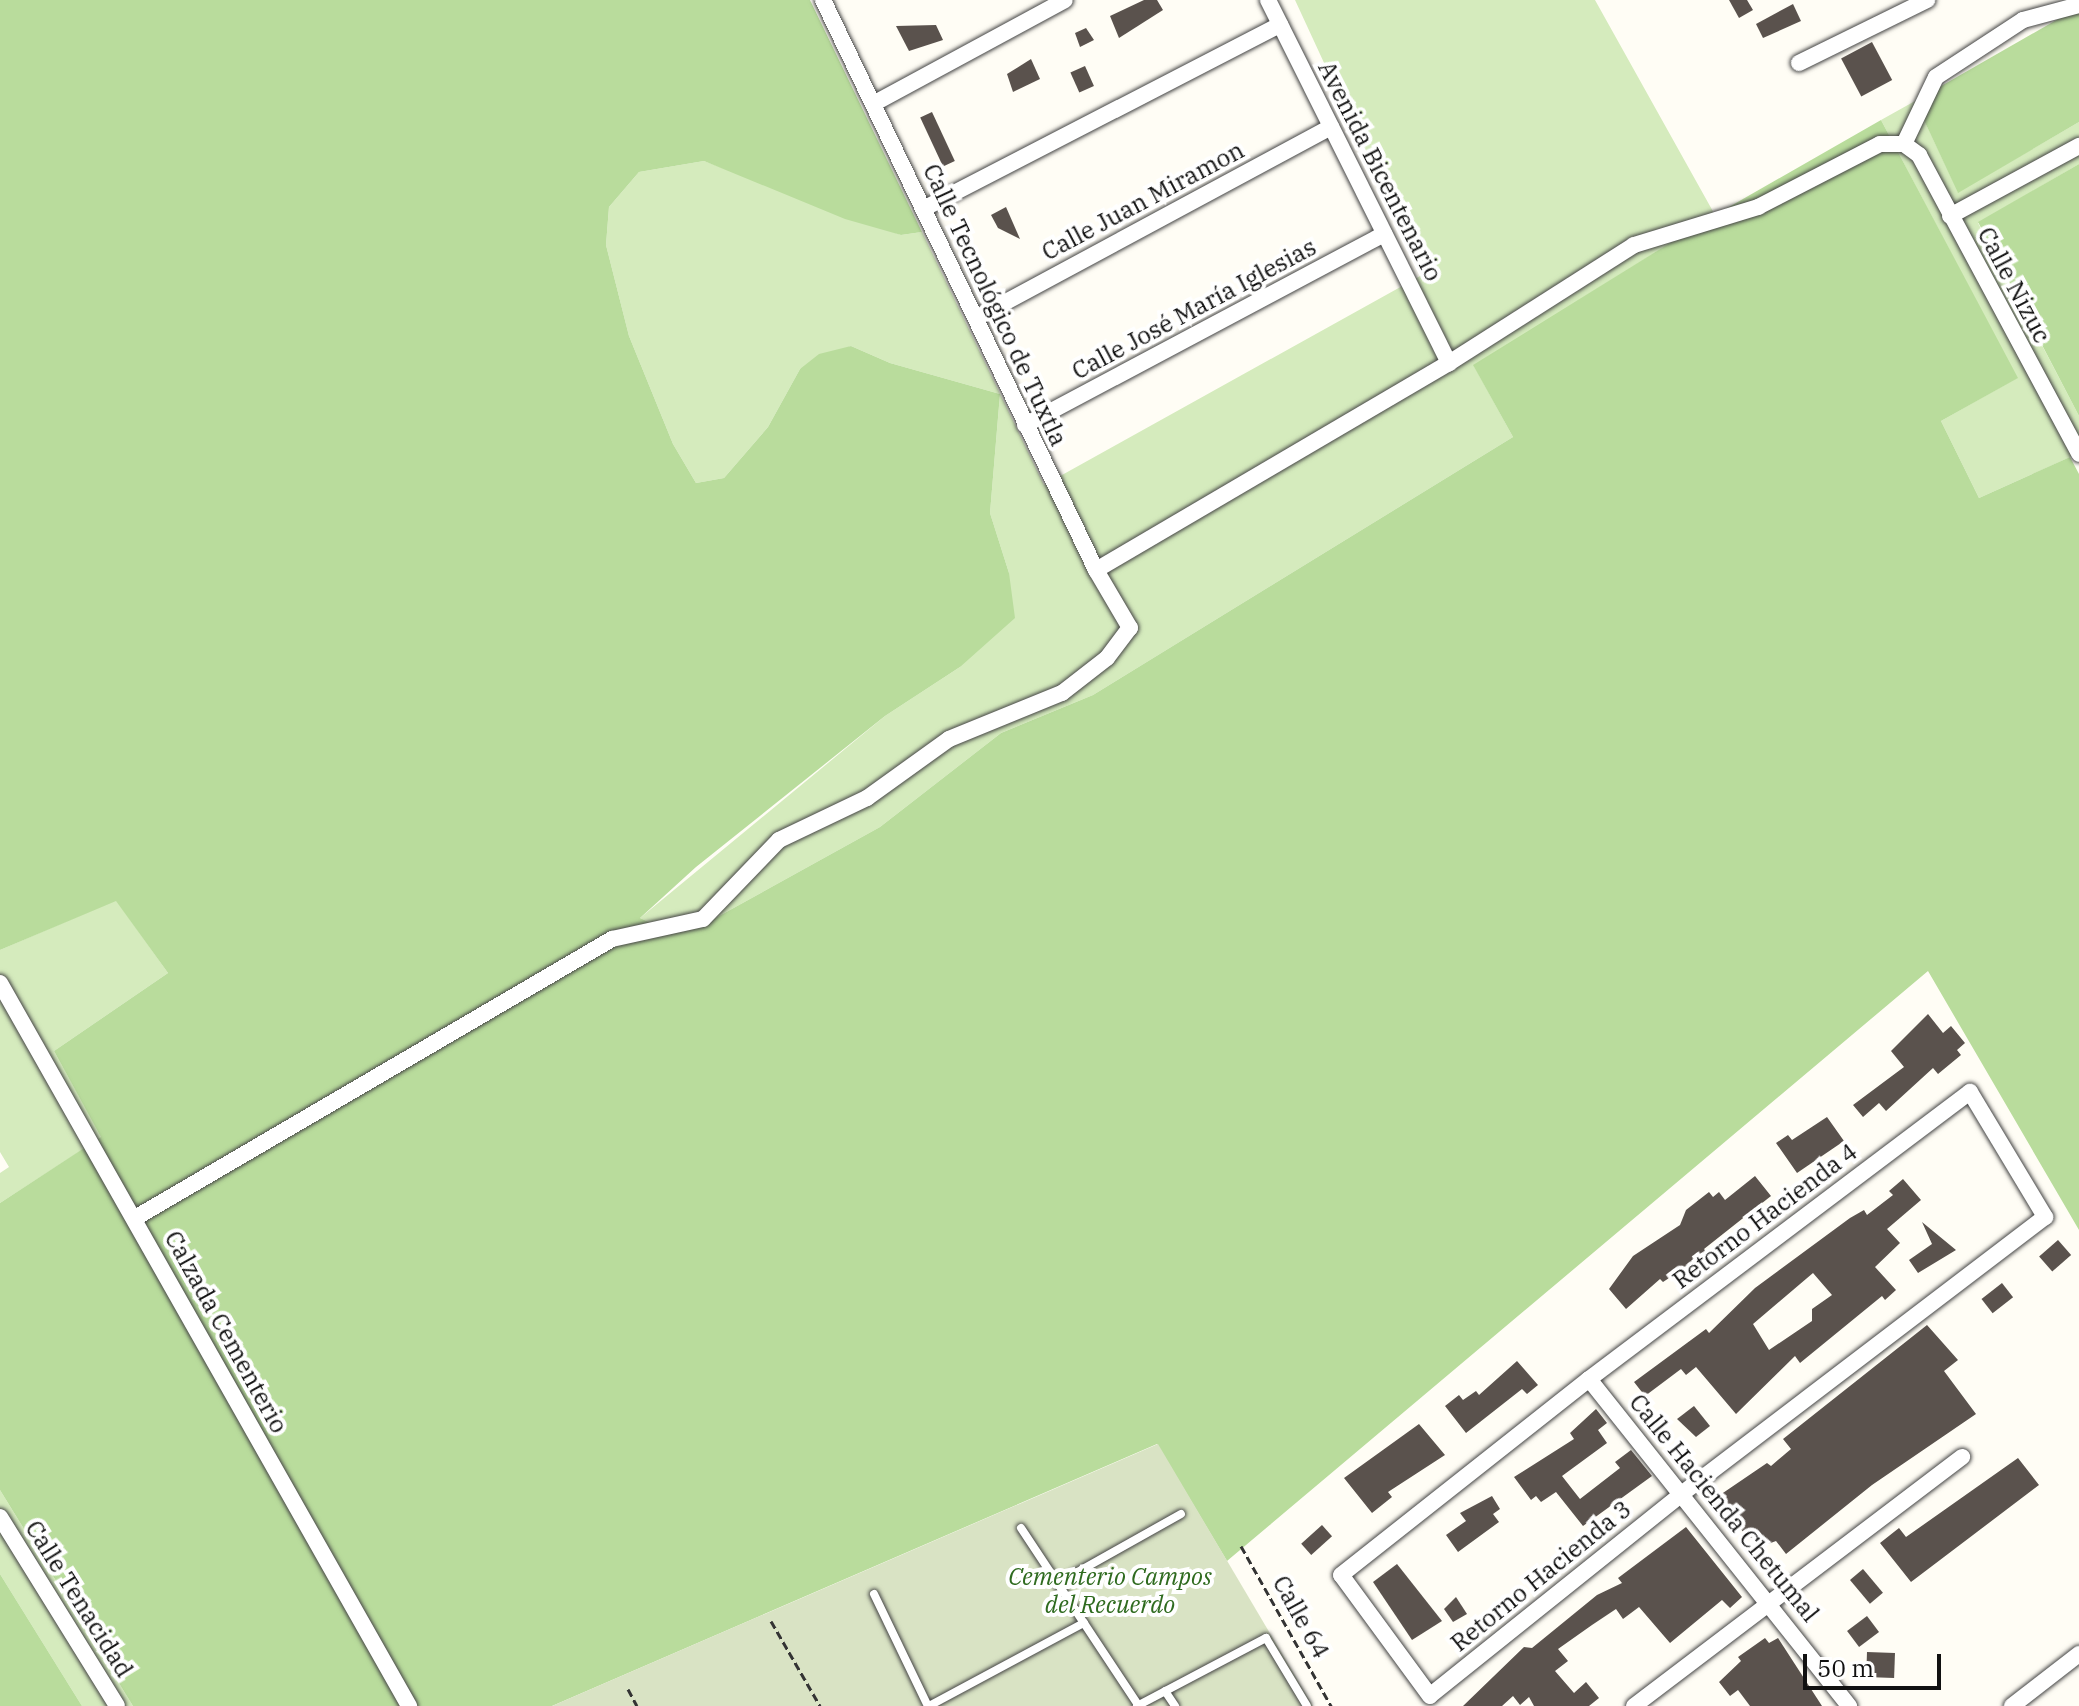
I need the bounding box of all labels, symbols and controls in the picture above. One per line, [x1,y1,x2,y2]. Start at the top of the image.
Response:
street label: Avenida Bicentenario [1312,56,1448,286]
street label: Calle Juan Miramon [1037,135,1249,267]
street label: Calle Tecnológico de Tuxtla [917,159,1073,451]
street label: Calle Nizuc [1971,222,2057,348]
street label: Calle José María Iglesias [1067,232,1321,386]
street label: Retorno Hacienda 4 [1667,1137,1863,1295]
street label: Calzada Cementerio [158,1226,294,1438]
street label: Calle Hacienda Chetumal [1623,1388,1825,1628]
street label: Retorno Hacienda 3 [1445,1494,1637,1658]
street label: Calle Tenacidad [19,1515,139,1683]
park label: Cementerio Campos del Recuerdo [1008,1563,1212,1619]
street label: Calle 64 [1267,1571,1335,1663]
scale bar [1807,1638,1945,1688]
text: 50 m [1817,1652,1874,1684]

